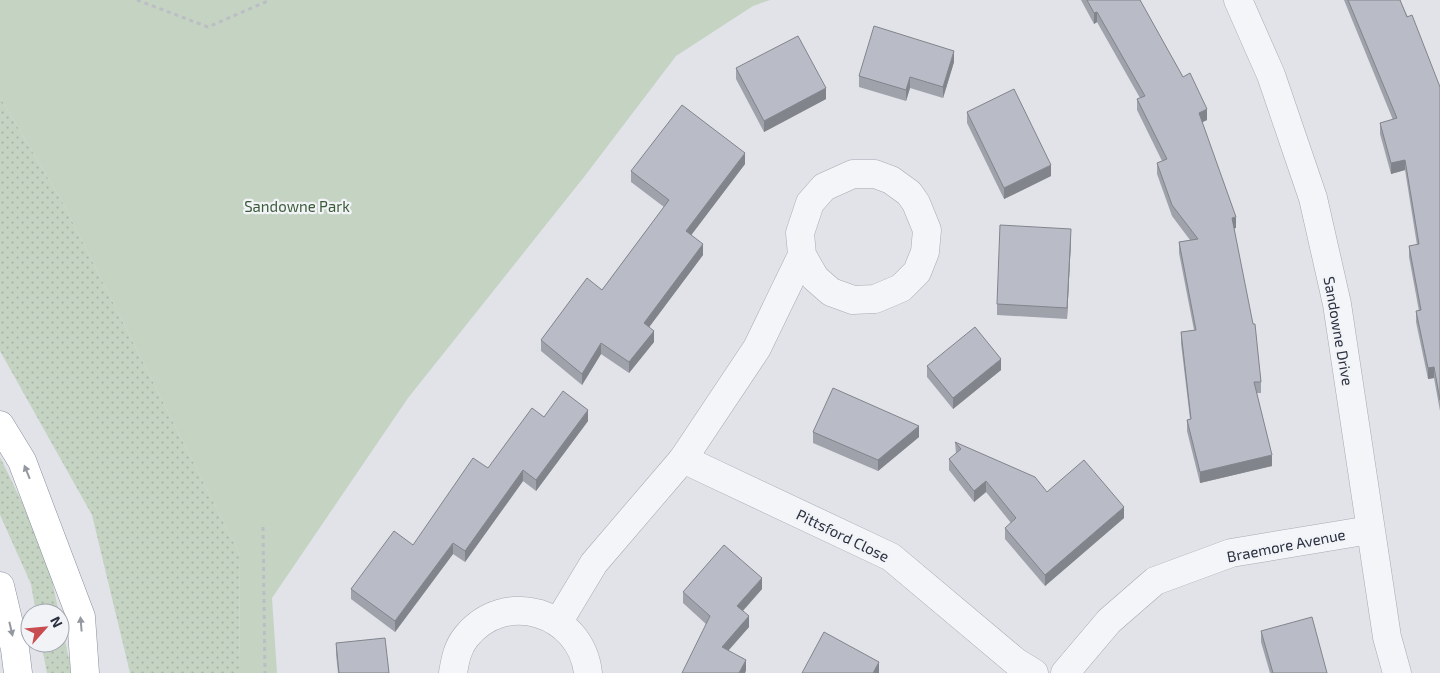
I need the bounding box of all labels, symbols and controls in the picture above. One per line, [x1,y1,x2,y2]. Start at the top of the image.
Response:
park label: Sandowne Park [244,197,350,215]
street label: Sandowne Drive [1321,275,1357,387]
one-way arrow [22,465,30,479]
street label: Pittsford Close [794,505,892,565]
street label: Braemore Avenue [1225,525,1347,565]
north arrow [20,603,70,653]
text: N [47,614,67,630]
one-way arrow [77,616,85,632]
one-way arrow [7,621,15,636]

